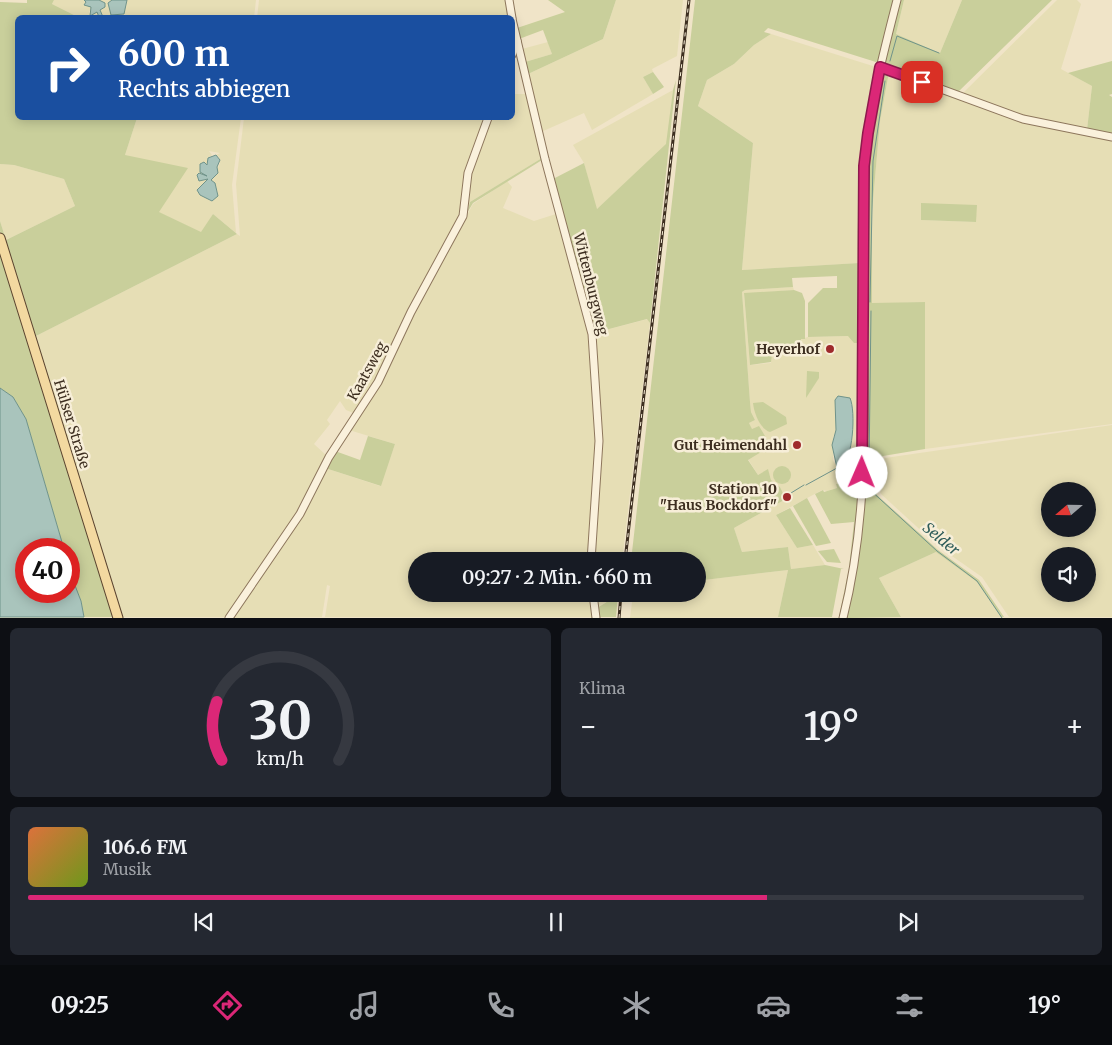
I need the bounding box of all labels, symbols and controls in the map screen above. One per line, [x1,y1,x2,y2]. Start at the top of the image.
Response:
text: 600 m [118,32,229,76]
icon: right [35,35,100,100]
pin [901,61,943,103]
icon: arrive [908,68,936,96]
text: Rechts abbiegen [118,75,290,103]
street label: Wittenburgweg [569,230,613,338]
street label: Kaatsweg [343,338,391,404]
place label: Heyerhof [756,340,820,358]
marker: Heyerhof [824,343,836,355]
street label: Hülser Straße [50,377,94,471]
place label: Gut Heimendahl [674,436,787,454]
marker: Gut Heimendahl [791,439,803,451]
position arrow [835,446,887,498]
place label: Station 10 "Haus Bockdorf" [660,480,777,514]
north arrow [1041,482,1096,538]
map controls [1041,482,1096,602]
marker: Station 10 "Haus Bockdorf" [781,491,793,503]
water label: Selder [919,518,964,560]
speed limit sign: 40 [15,538,80,603]
button: sound [1041,547,1096,602]
text: 09:27 · 2 Min. · 660 m [462,565,652,589]
text: Klima [579,678,625,698]
text: 30 [249,688,312,753]
text: 19° [804,703,859,750]
text: − [579,708,598,744]
text: + [1065,708,1084,744]
text: km/h [257,747,304,770]
text: 106.6 FM [103,835,187,859]
text: Musik [103,859,151,879]
icon: previous [190,908,218,936]
icon: pause [542,908,570,936]
icon: next [894,908,922,936]
icon: directions [210,988,245,1023]
icon: music [347,988,382,1023]
icon: phone [483,988,518,1023]
icon: climate [619,988,654,1023]
icon: car [756,988,791,1023]
icon: filters [892,988,927,1023]
text: 09:25 [51,991,109,1019]
text: 19° [1028,991,1061,1019]

